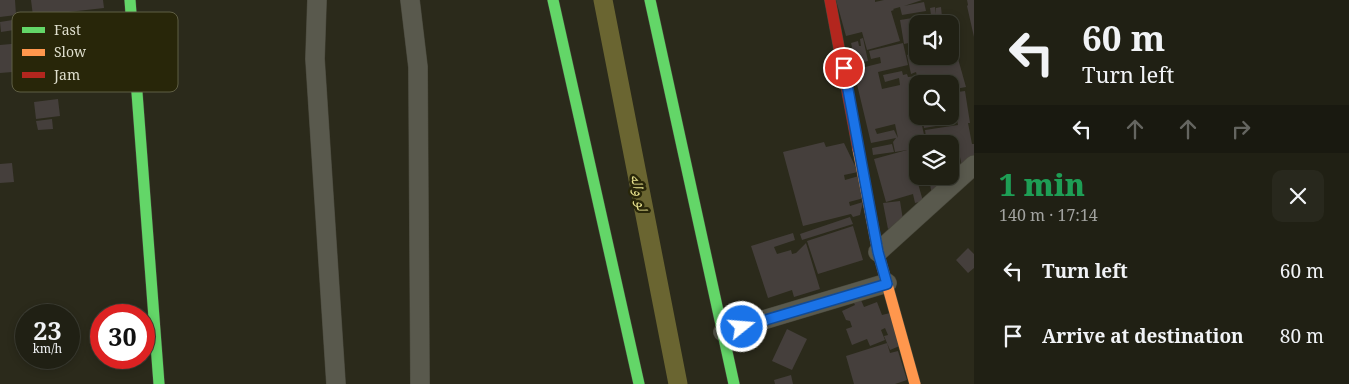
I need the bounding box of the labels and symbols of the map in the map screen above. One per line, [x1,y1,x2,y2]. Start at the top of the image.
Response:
legend [12,12,178,92]
text: Fast [54,20,81,39]
text: Slow [54,42,87,61]
pin [823,47,865,89]
text: Jam [53,65,80,84]
water label: لو واله [626,172,655,214]
position arrow [715,300,767,352]
speed limit sign: 30 [90,304,155,369]

